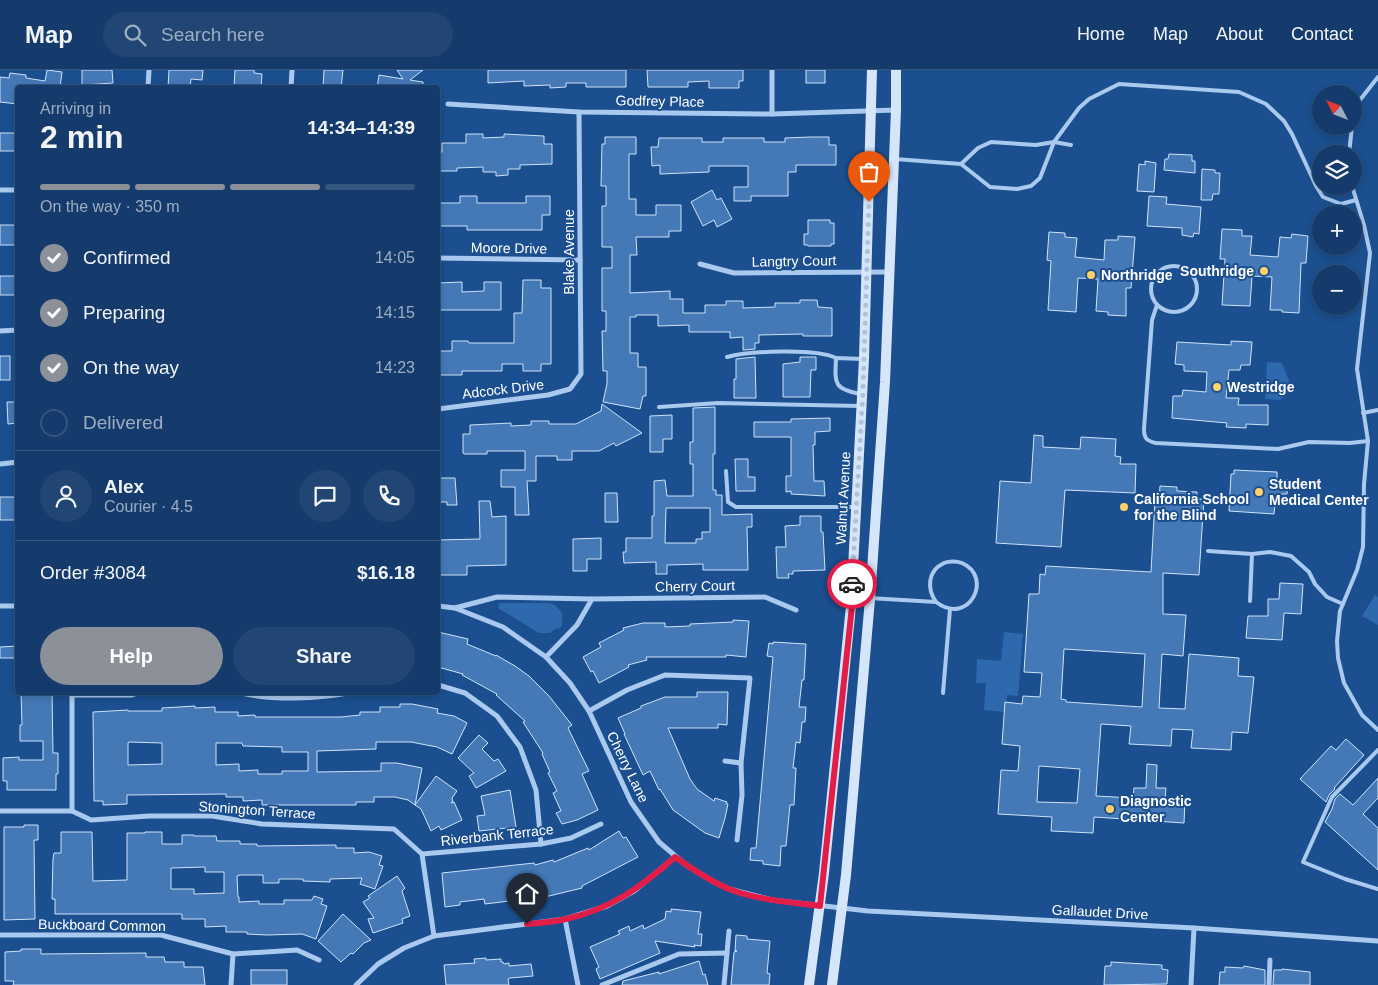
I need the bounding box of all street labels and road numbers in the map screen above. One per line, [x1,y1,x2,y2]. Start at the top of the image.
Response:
street label: Godfrey Place [616,92,705,110]
street label: Blake Avenue [561,209,577,295]
street label: Moore Drive [471,239,547,257]
street label: Langtry Court [751,252,837,270]
street label: Adcock Drive [461,376,545,402]
street label: Walnut Avenue [833,451,853,545]
street label: Cherry Court [655,577,735,595]
street label: Cherry Lane [604,729,652,805]
street label: Stonington Terrace [198,798,316,822]
street label: Riverbank Terrace [440,821,554,849]
street label: Gallaudet Drive [1051,901,1149,923]
street label: Buckboard Common [38,916,166,934]

